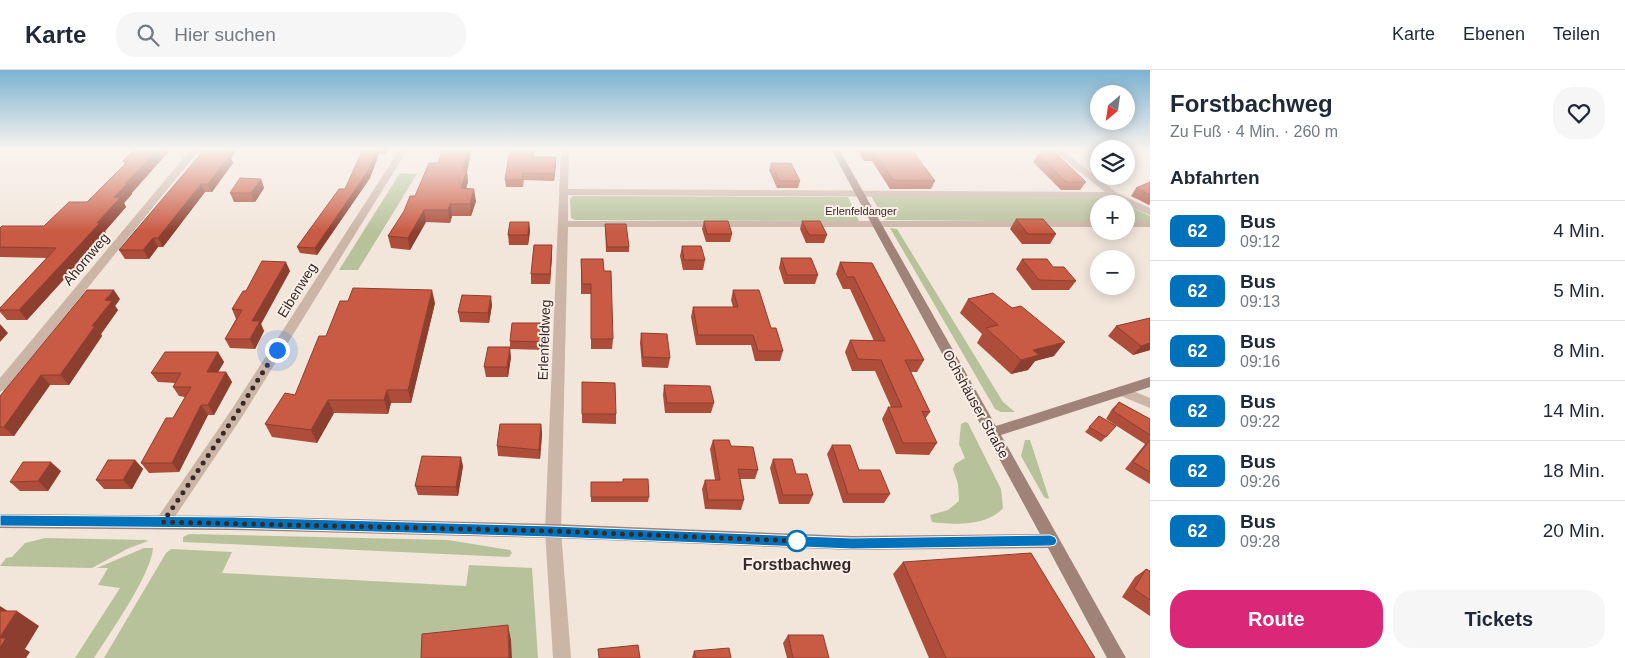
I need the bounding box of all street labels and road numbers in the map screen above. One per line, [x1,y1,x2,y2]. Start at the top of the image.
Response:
street label: Erlenfeldanger [825,205,897,217]
street label: Ahornweg [60,230,112,288]
street label: Eibenweg [274,260,320,320]
street label: Erlenfeldweg [535,299,553,381]
street label: Ochshäuser Straße [940,347,1013,461]

